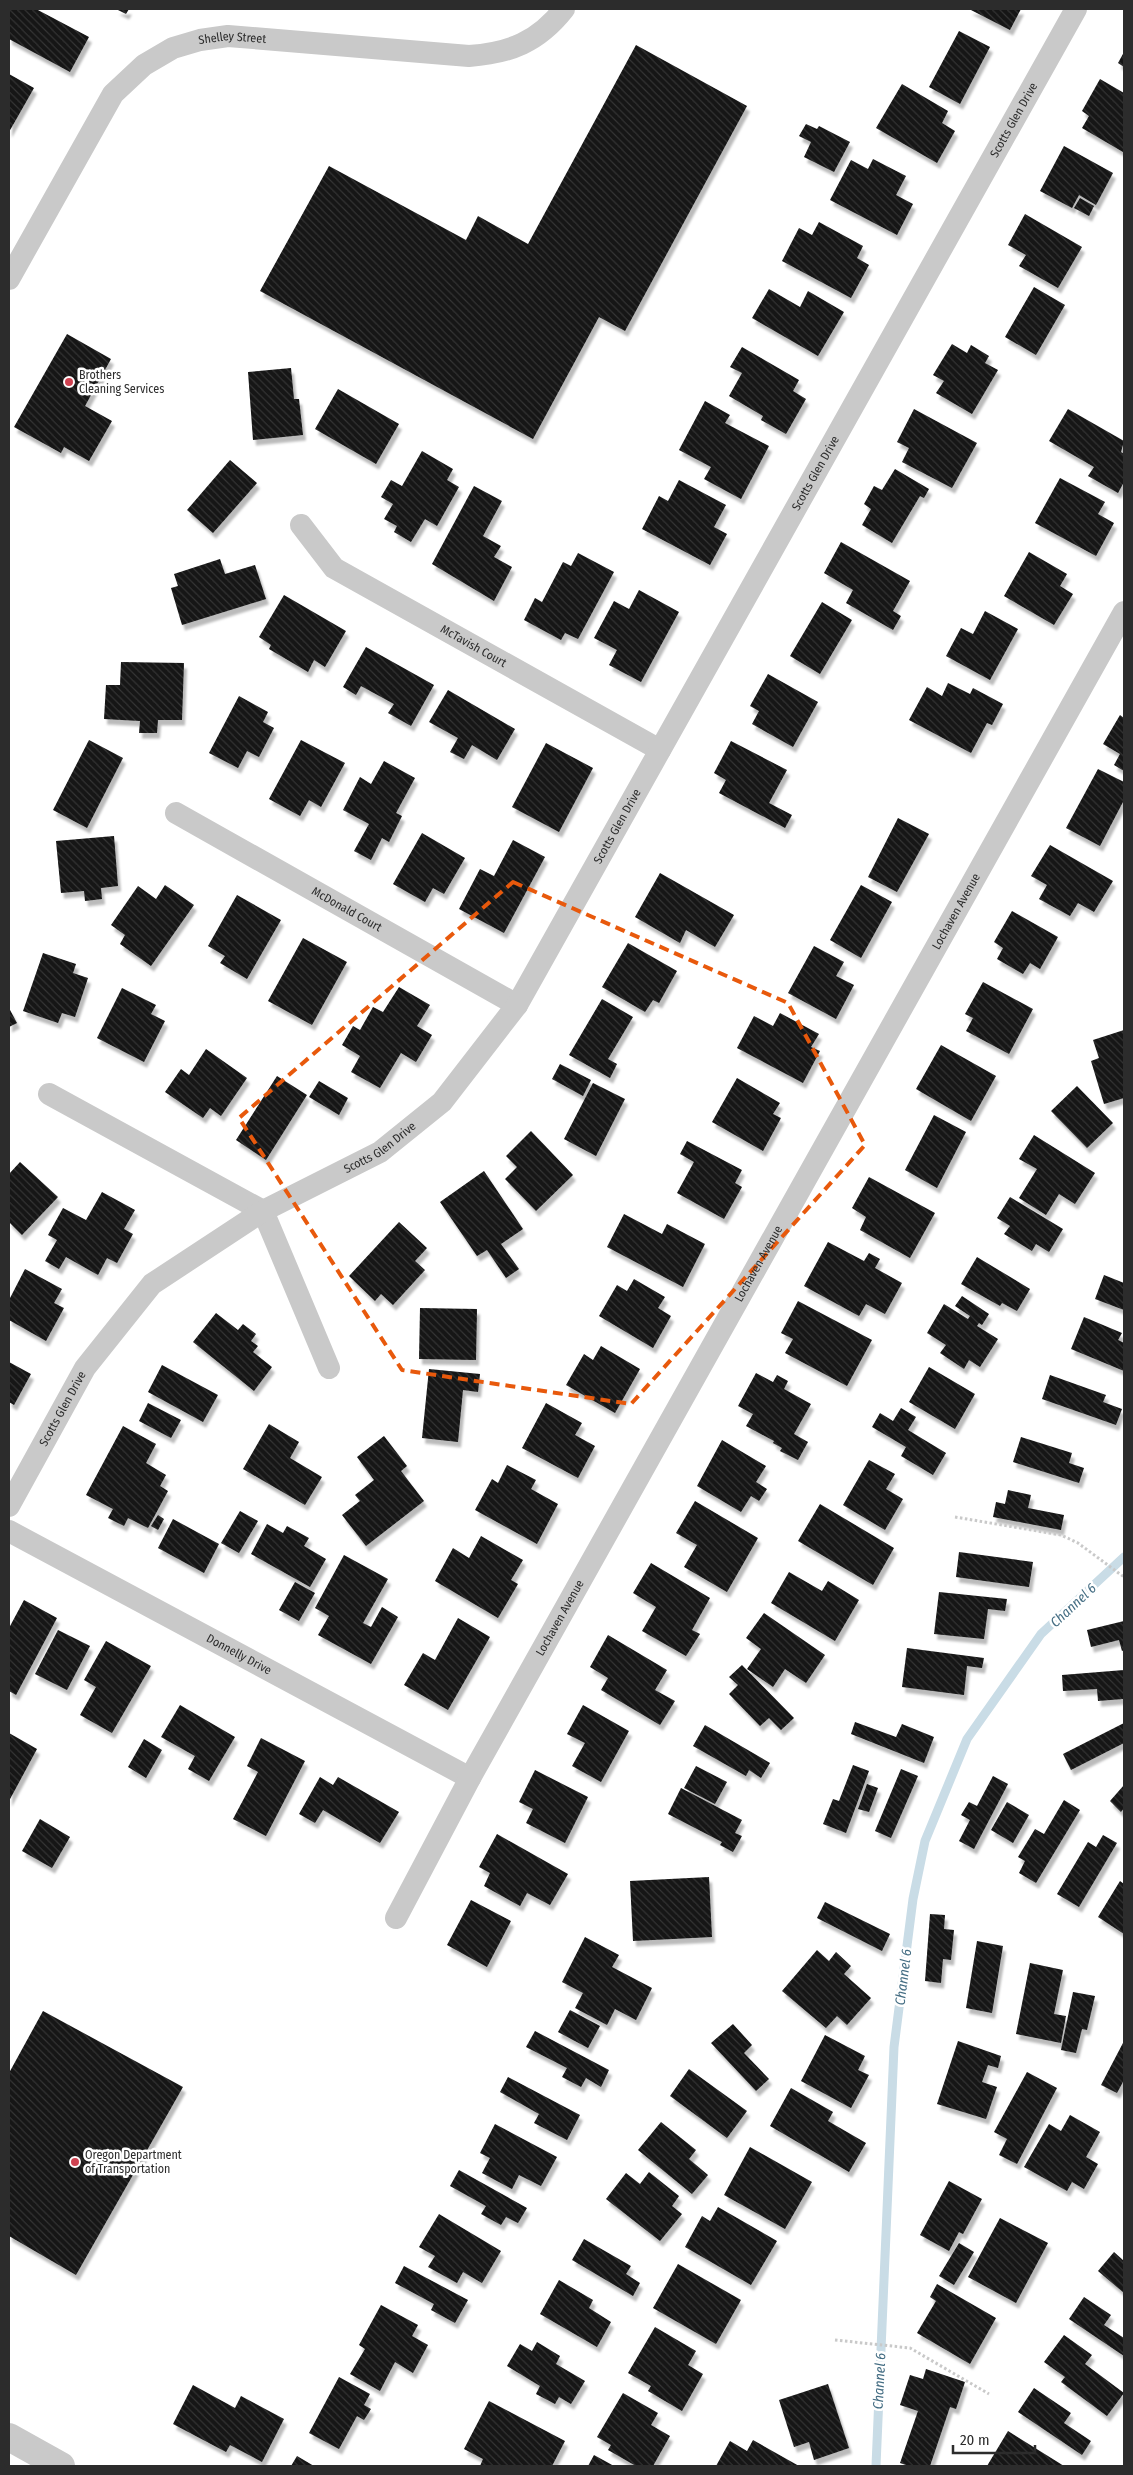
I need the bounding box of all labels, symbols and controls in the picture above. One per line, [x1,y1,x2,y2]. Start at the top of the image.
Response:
street label: Shelley Street [198,29,267,47]
street label: Scotts Glen Drive [987,80,1040,160]
place label: Brothers Cleaning Services [79,368,164,396]
marker: Brothers Cleaning Services [63,376,75,388]
street label: Scotts Glen Drive [789,433,842,513]
street label: McTavish Court [438,622,509,670]
street label: Scotts Glen Drive [591,786,644,866]
street label: Lochaven Avenue [929,871,983,952]
street label: McDonald Court [309,884,384,934]
street label: Scotts Glen Drive [341,1119,419,1176]
street label: Lochaven Avenue [732,1223,785,1304]
street label: Scotts Glen Drive [36,1369,89,1449]
street label: Lochaven Avenue [533,1577,587,1658]
water label: Channel 6 [1047,1580,1100,1631]
street label: Donnelly Drive [204,1631,274,1677]
water label: Channel 6 [892,1948,915,2006]
place label: Oregon Department of Transportation [85,2148,182,2176]
marker: Oregon Department of Transportation [69,2156,81,2168]
water label: Channel 6 [870,2352,889,2410]
scale bar [953,2422,1036,2454]
text: 20 m [960,2431,990,2449]

